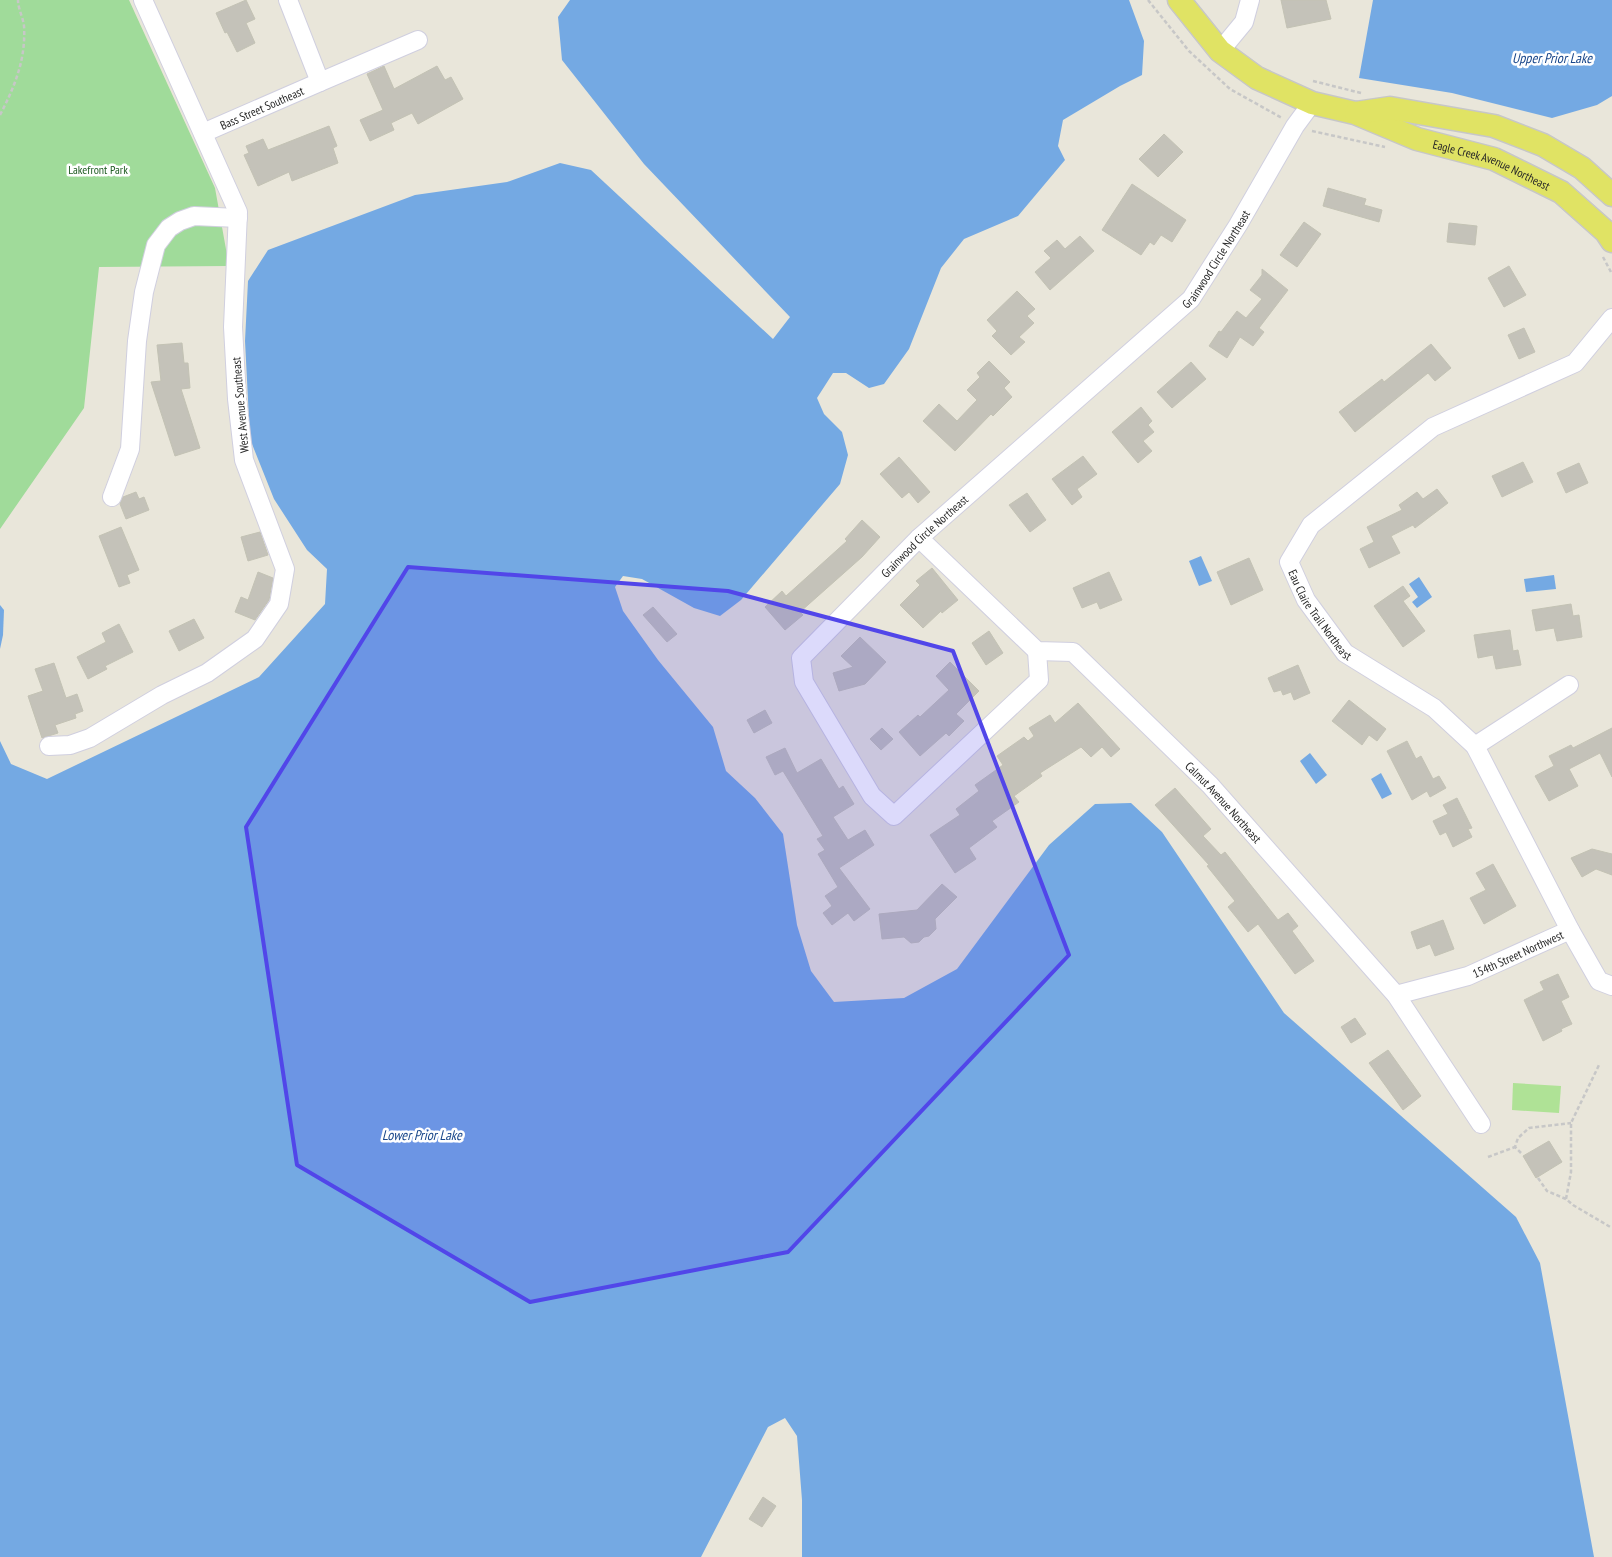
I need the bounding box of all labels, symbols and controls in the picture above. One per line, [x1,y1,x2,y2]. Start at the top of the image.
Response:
water label: Upper Prior Lake [1512,49,1593,67]
street label: Bass Street Southeast [217,82,306,132]
street label: Eagle Creek Avenue Northeast [1431,136,1553,193]
park label: Lakefront Park [68,162,128,177]
street label: Grainwood Circle Northeast [1179,206,1253,311]
street label: West Avenue Southeast [228,356,252,454]
street label: Grainwood Circle Northeast [877,491,971,580]
street label: Eau Claire Trail Northeast [1286,567,1355,663]
street label: Calmut Avenue Northeast [1182,758,1265,846]
street label: 154th Street Northwest [1470,926,1566,981]
water label: Lower Prior Lake [382,1126,463,1144]

